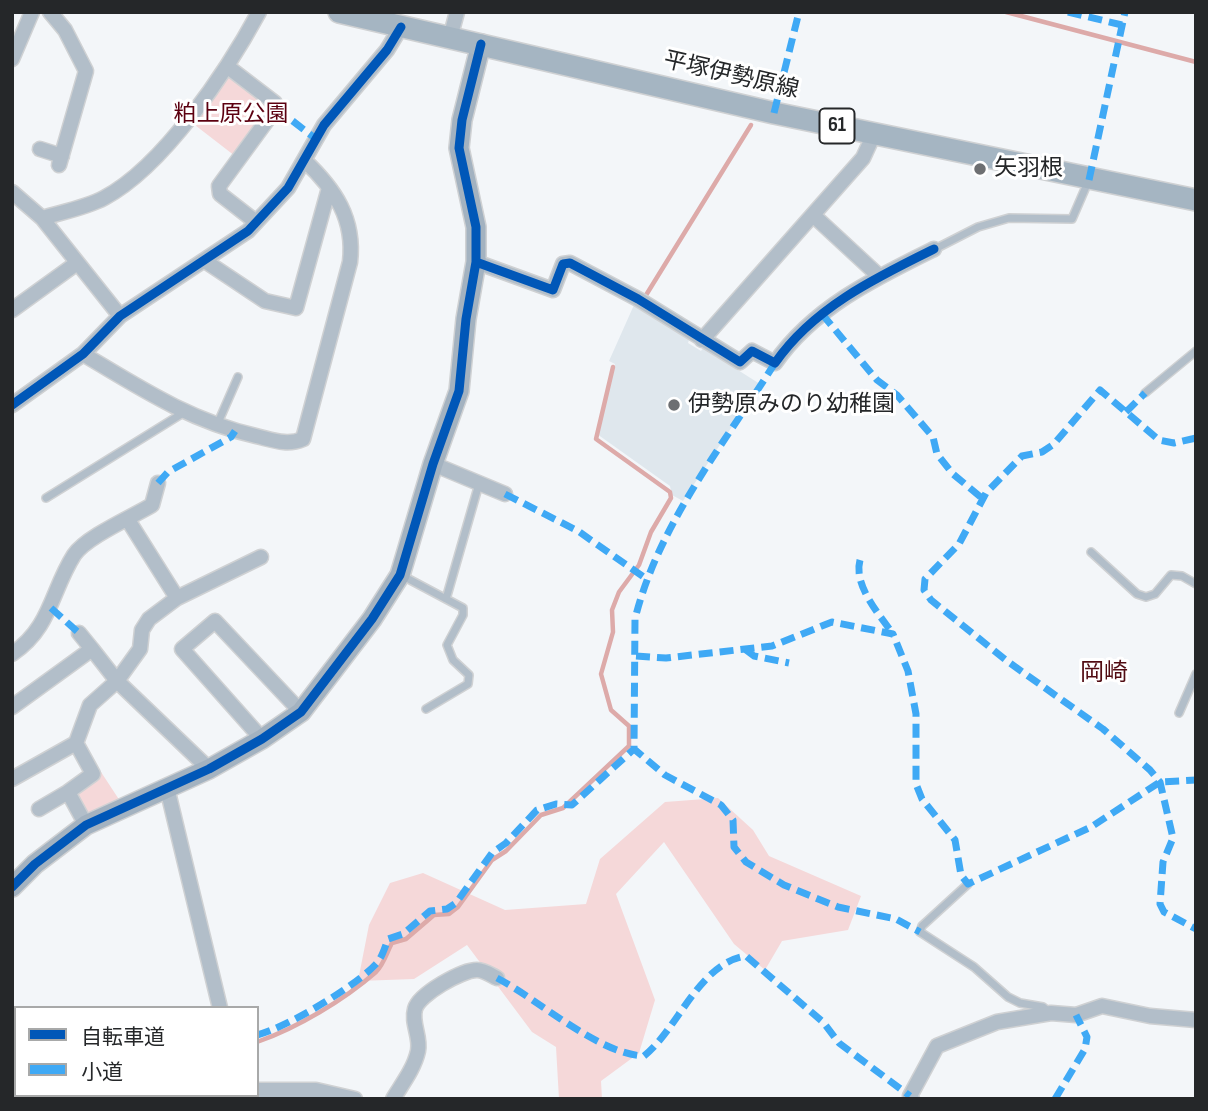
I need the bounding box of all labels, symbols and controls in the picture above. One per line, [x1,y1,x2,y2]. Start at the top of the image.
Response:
street label: 平塚伊勢原線 [661,47,801,105]
park label: 粕上原公園 [174,101,288,129]
road number: 61 [820,108,854,144]
place label: 矢羽根 [994,155,1063,183]
marker: 矢羽根 [972,161,988,177]
place label: 伊勢原みのり幼稚園 [688,391,895,419]
marker: 伊勢原みのり幼稚園 [666,397,682,413]
district label: 岡崎 [1080,660,1128,688]
legend [14,1006,259,1097]
text: 自転車道 [81,1025,165,1050]
text: 小道 [81,1060,123,1085]

